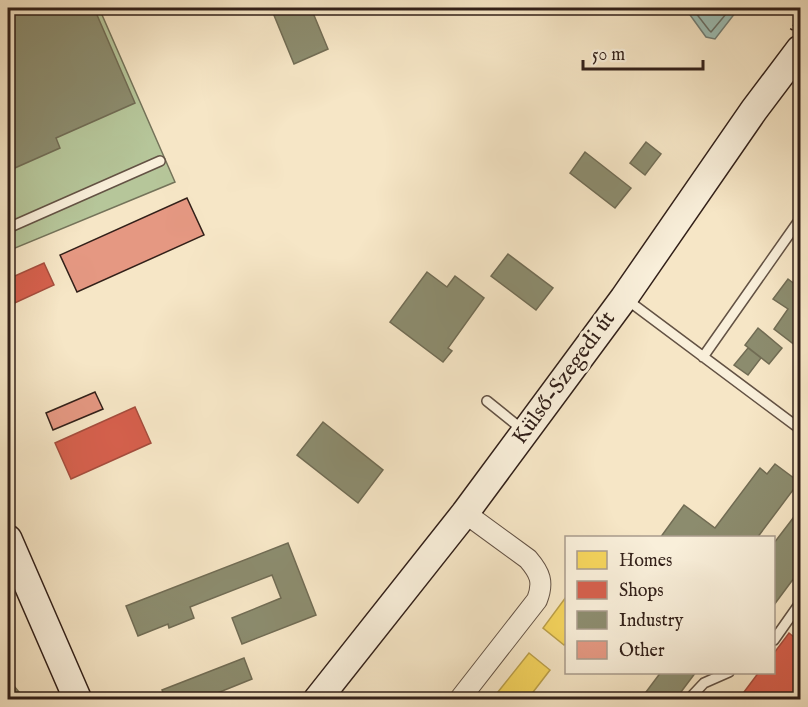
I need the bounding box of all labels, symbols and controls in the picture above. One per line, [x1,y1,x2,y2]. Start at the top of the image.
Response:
scale bar [583,33,703,71]
text: 50 m [592,44,625,67]
street label: Külső-Szegedi út [506,305,622,450]
legend [565,536,775,674]
text: Homes [619,550,672,573]
text: Shops [619,580,664,603]
text: Industry [619,610,683,633]
text: Other [619,640,665,663]

